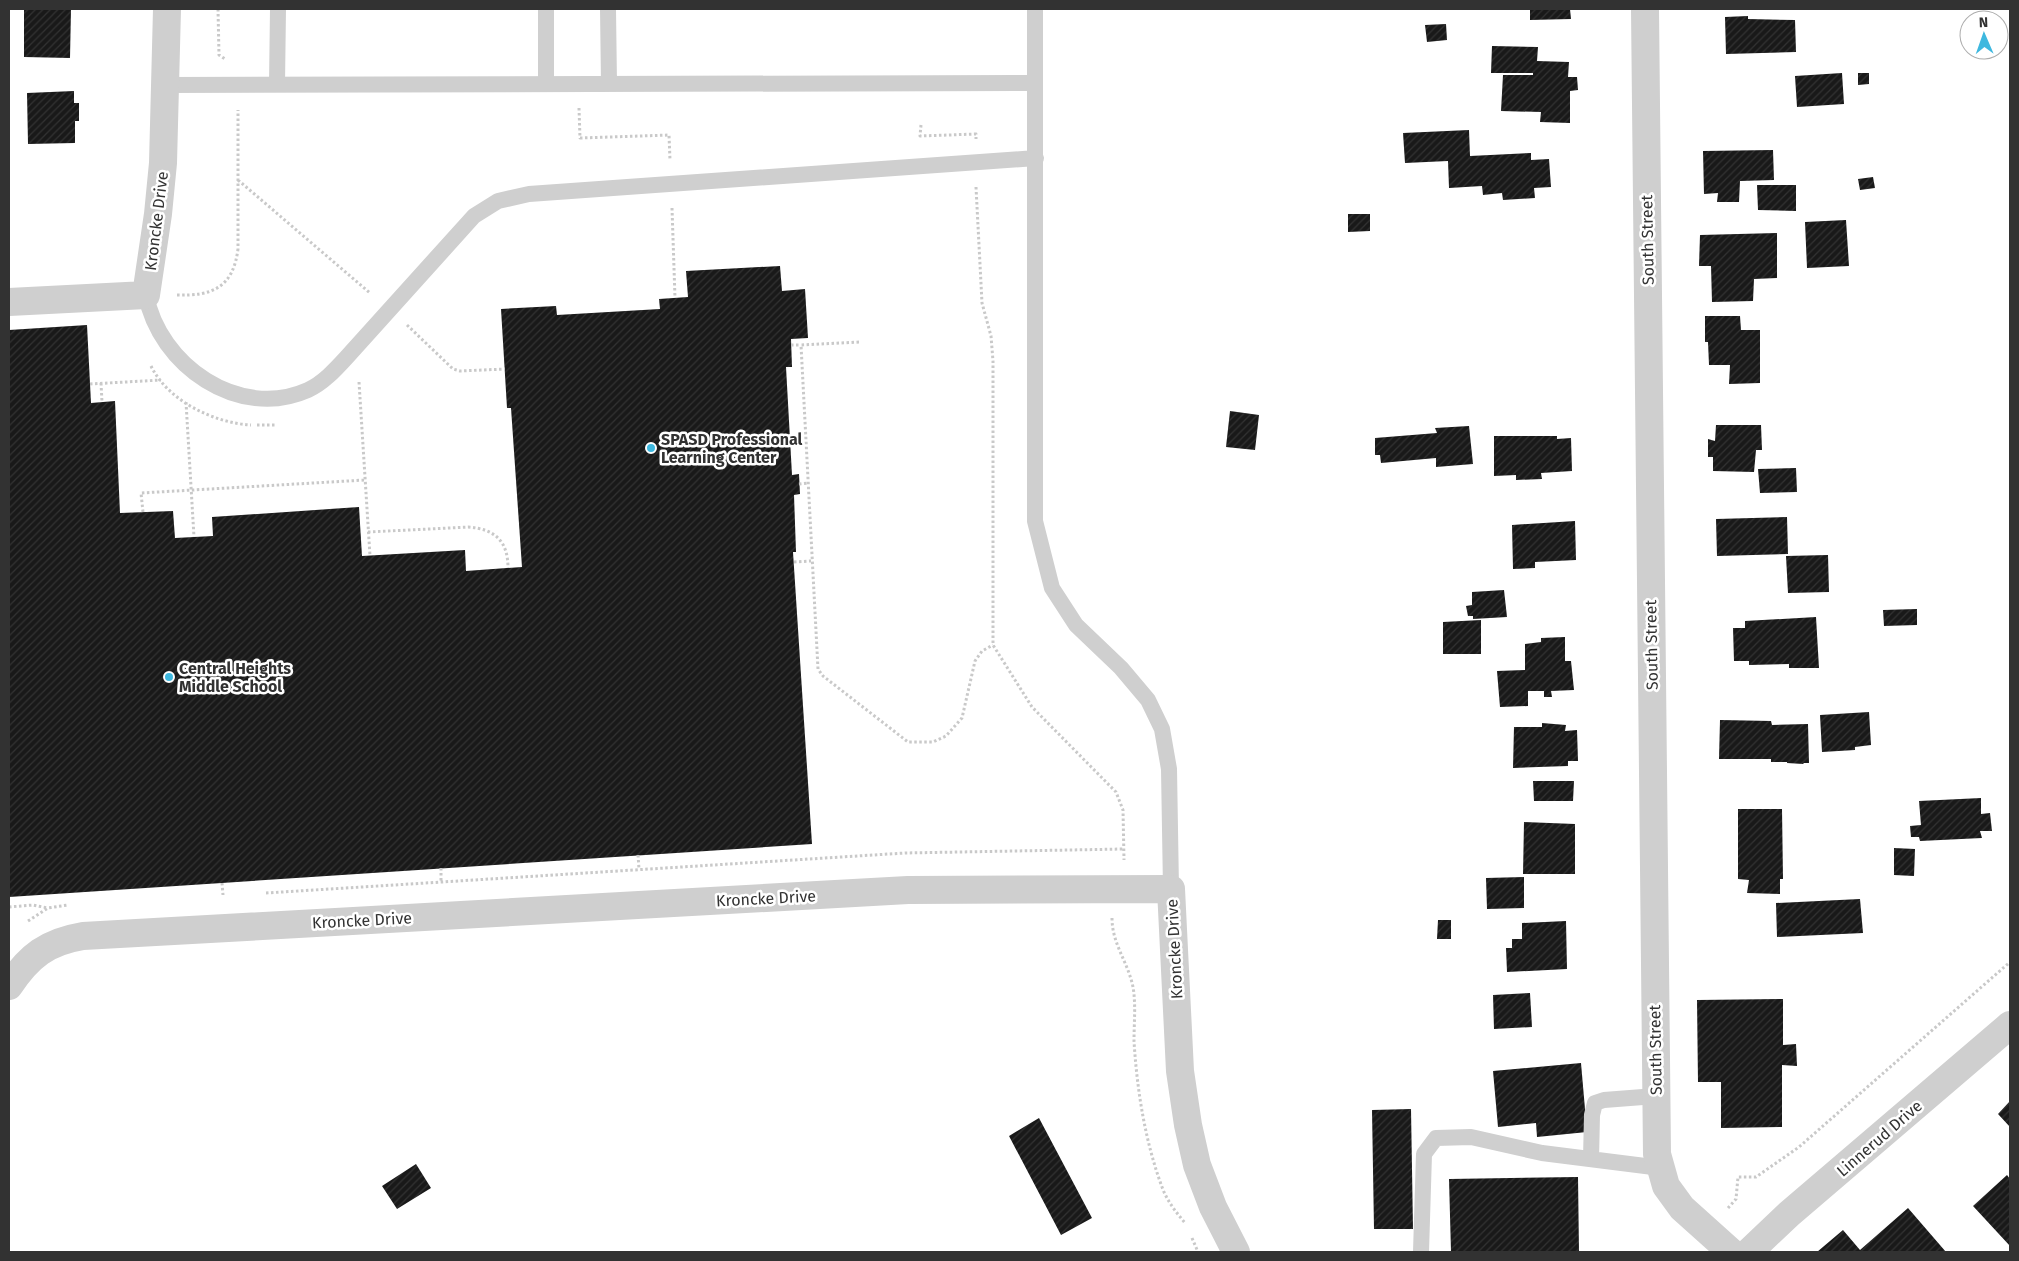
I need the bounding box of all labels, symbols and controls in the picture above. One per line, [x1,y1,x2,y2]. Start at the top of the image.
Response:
north arrow [1959,10,2009,60]
text: N [1979,14,1989,31]
street label: Kroncke Drive [141,170,172,272]
street label: South Street [1637,195,1658,285]
place label: SPASD Professional Learning Center [661,430,803,467]
marker: SPASD Professional Learning Center [645,442,657,454]
street label: South Street [1641,600,1662,690]
place label: Central Heights Middle School [179,659,291,696]
marker: Central Heights Middle School [163,671,175,683]
street label: Kroncke Drive [716,886,816,911]
street label: Kroncke Drive [1162,899,1187,999]
street label: Kroncke Drive [312,908,412,933]
street label: South Street [1645,1005,1666,1095]
street label: Linnerud Drive [1833,1096,1926,1181]

